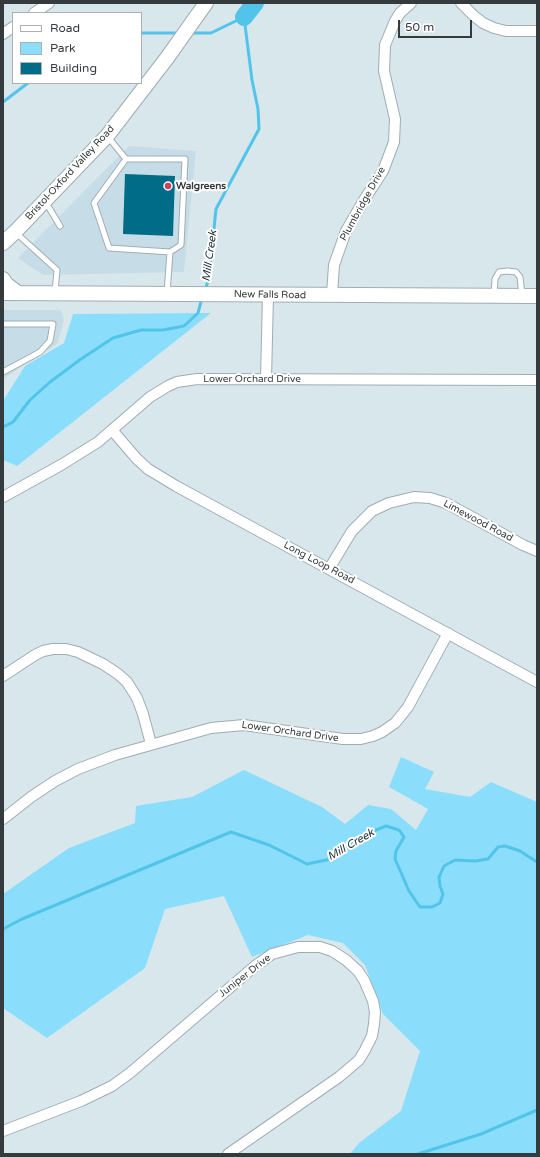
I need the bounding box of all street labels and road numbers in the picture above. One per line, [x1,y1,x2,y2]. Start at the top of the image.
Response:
street label: Bristol-Oxford Valley Road [23,123,117,223]
street label: Plumbridge Drive [338,165,388,243]
street label: New Falls Road [234,288,306,302]
street label: Lower Orchard Drive [203,373,301,385]
street label: Limewood Road [441,498,515,544]
street label: Long Loop Road [281,539,357,587]
street label: Lower Orchard Drive [241,719,339,745]
street label: Juniper Drive [217,952,273,1000]

